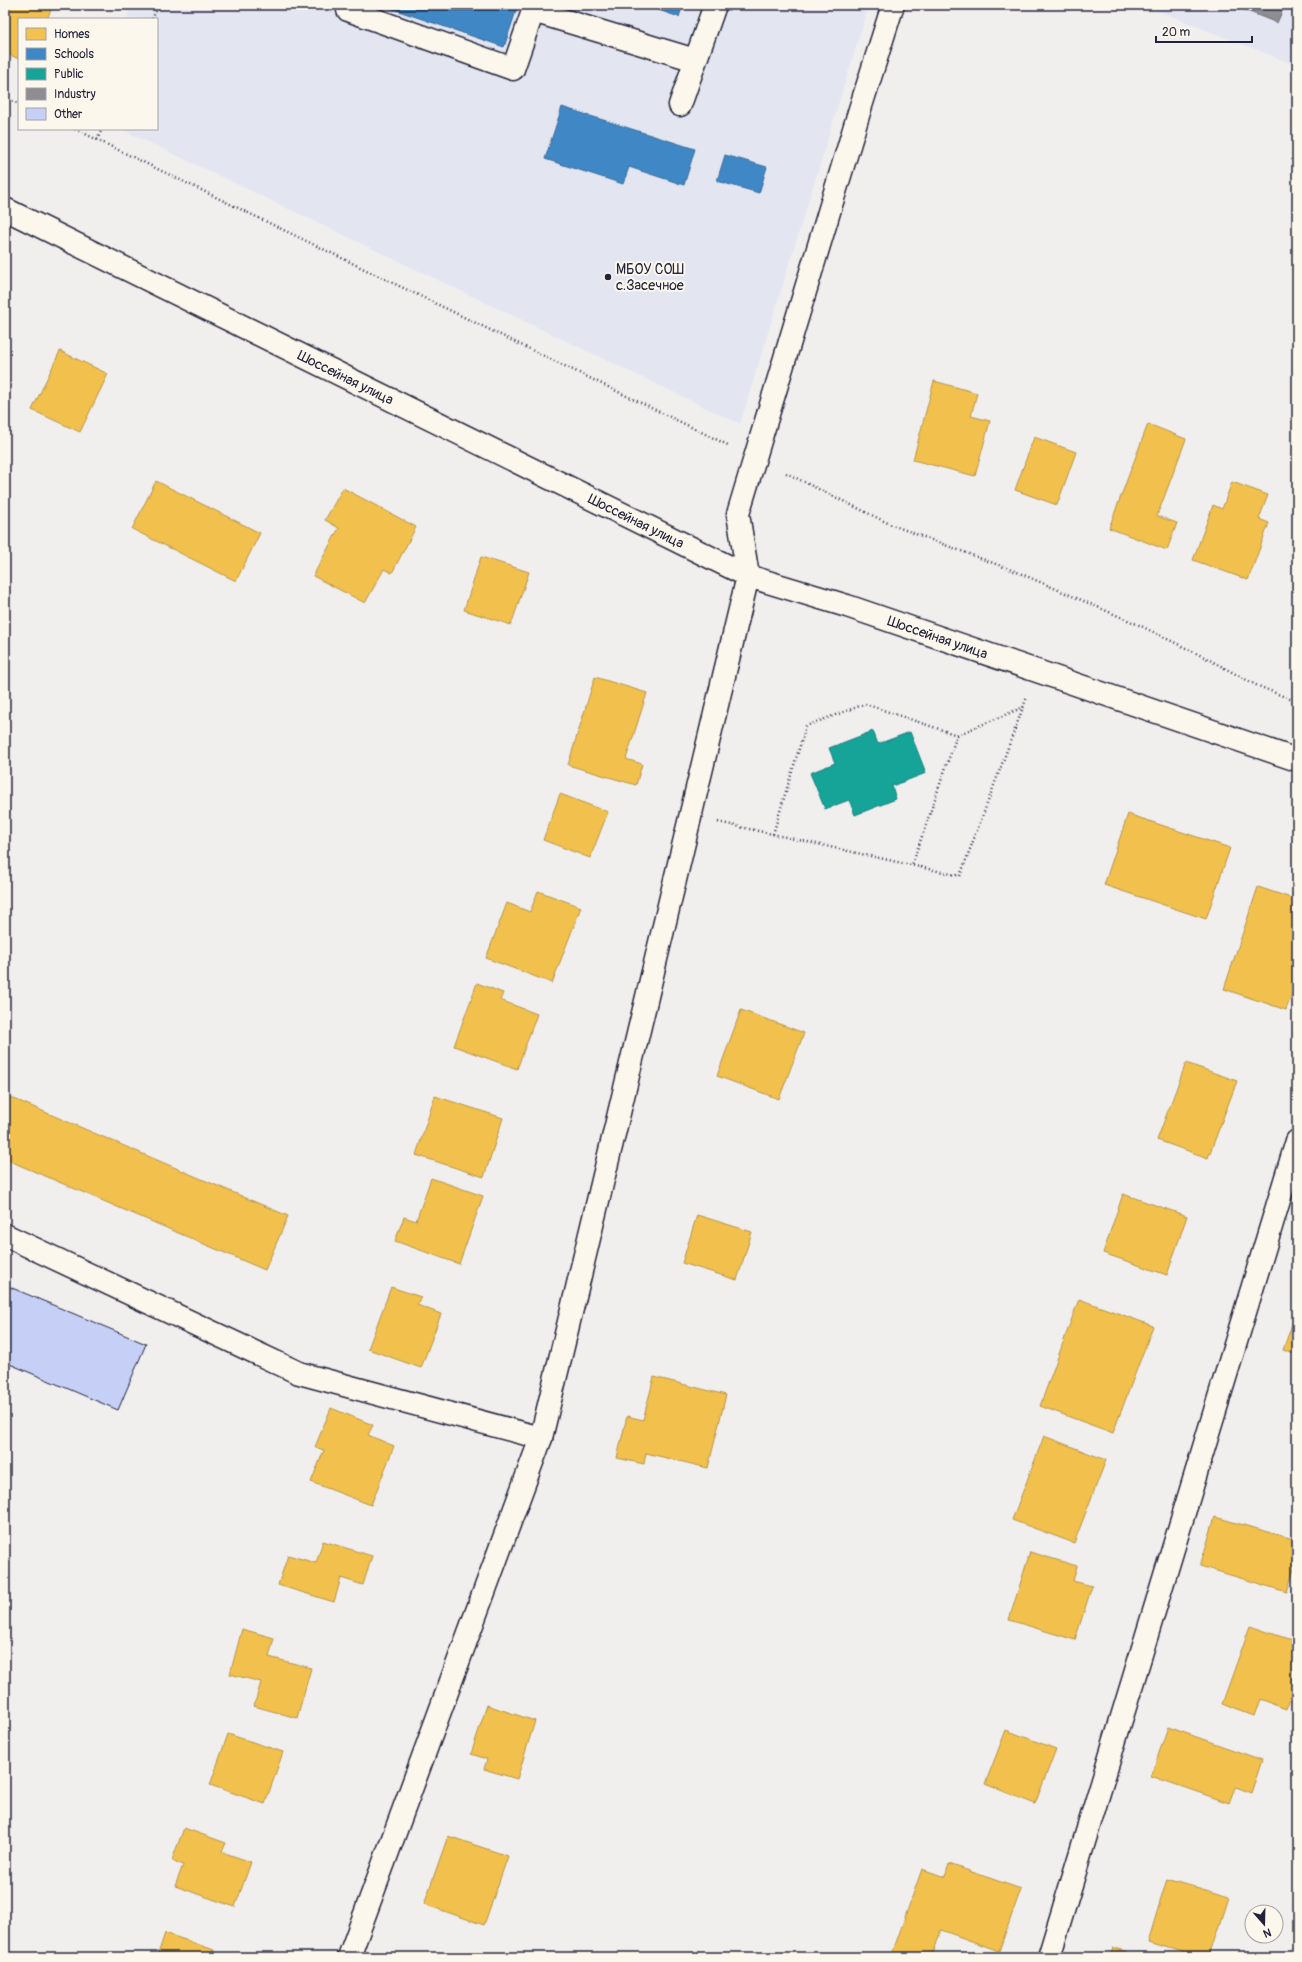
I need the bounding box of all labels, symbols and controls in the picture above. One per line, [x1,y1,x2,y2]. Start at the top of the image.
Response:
legend [18,18,158,130]
scale bar [1156,18,1252,44]
text: 20 m [1162,25,1191,40]
text: Homes [54,27,90,42]
text: Schools [54,47,94,62]
text: Public [54,67,84,82]
text: Industry [54,87,96,102]
text: Other [54,107,83,122]
place label: МБОУ СОШ с.Засечное [616,261,684,294]
marker: МБОУ СОШ с.Засечное [603,272,613,282]
street label: Шоссейная улица [295,347,396,409]
street label: Шоссейная улица [585,490,687,552]
street label: Шоссейная улица [885,612,990,663]
north arrow [1244,1904,1284,1944]
text: N [1261,1926,1273,1940]

